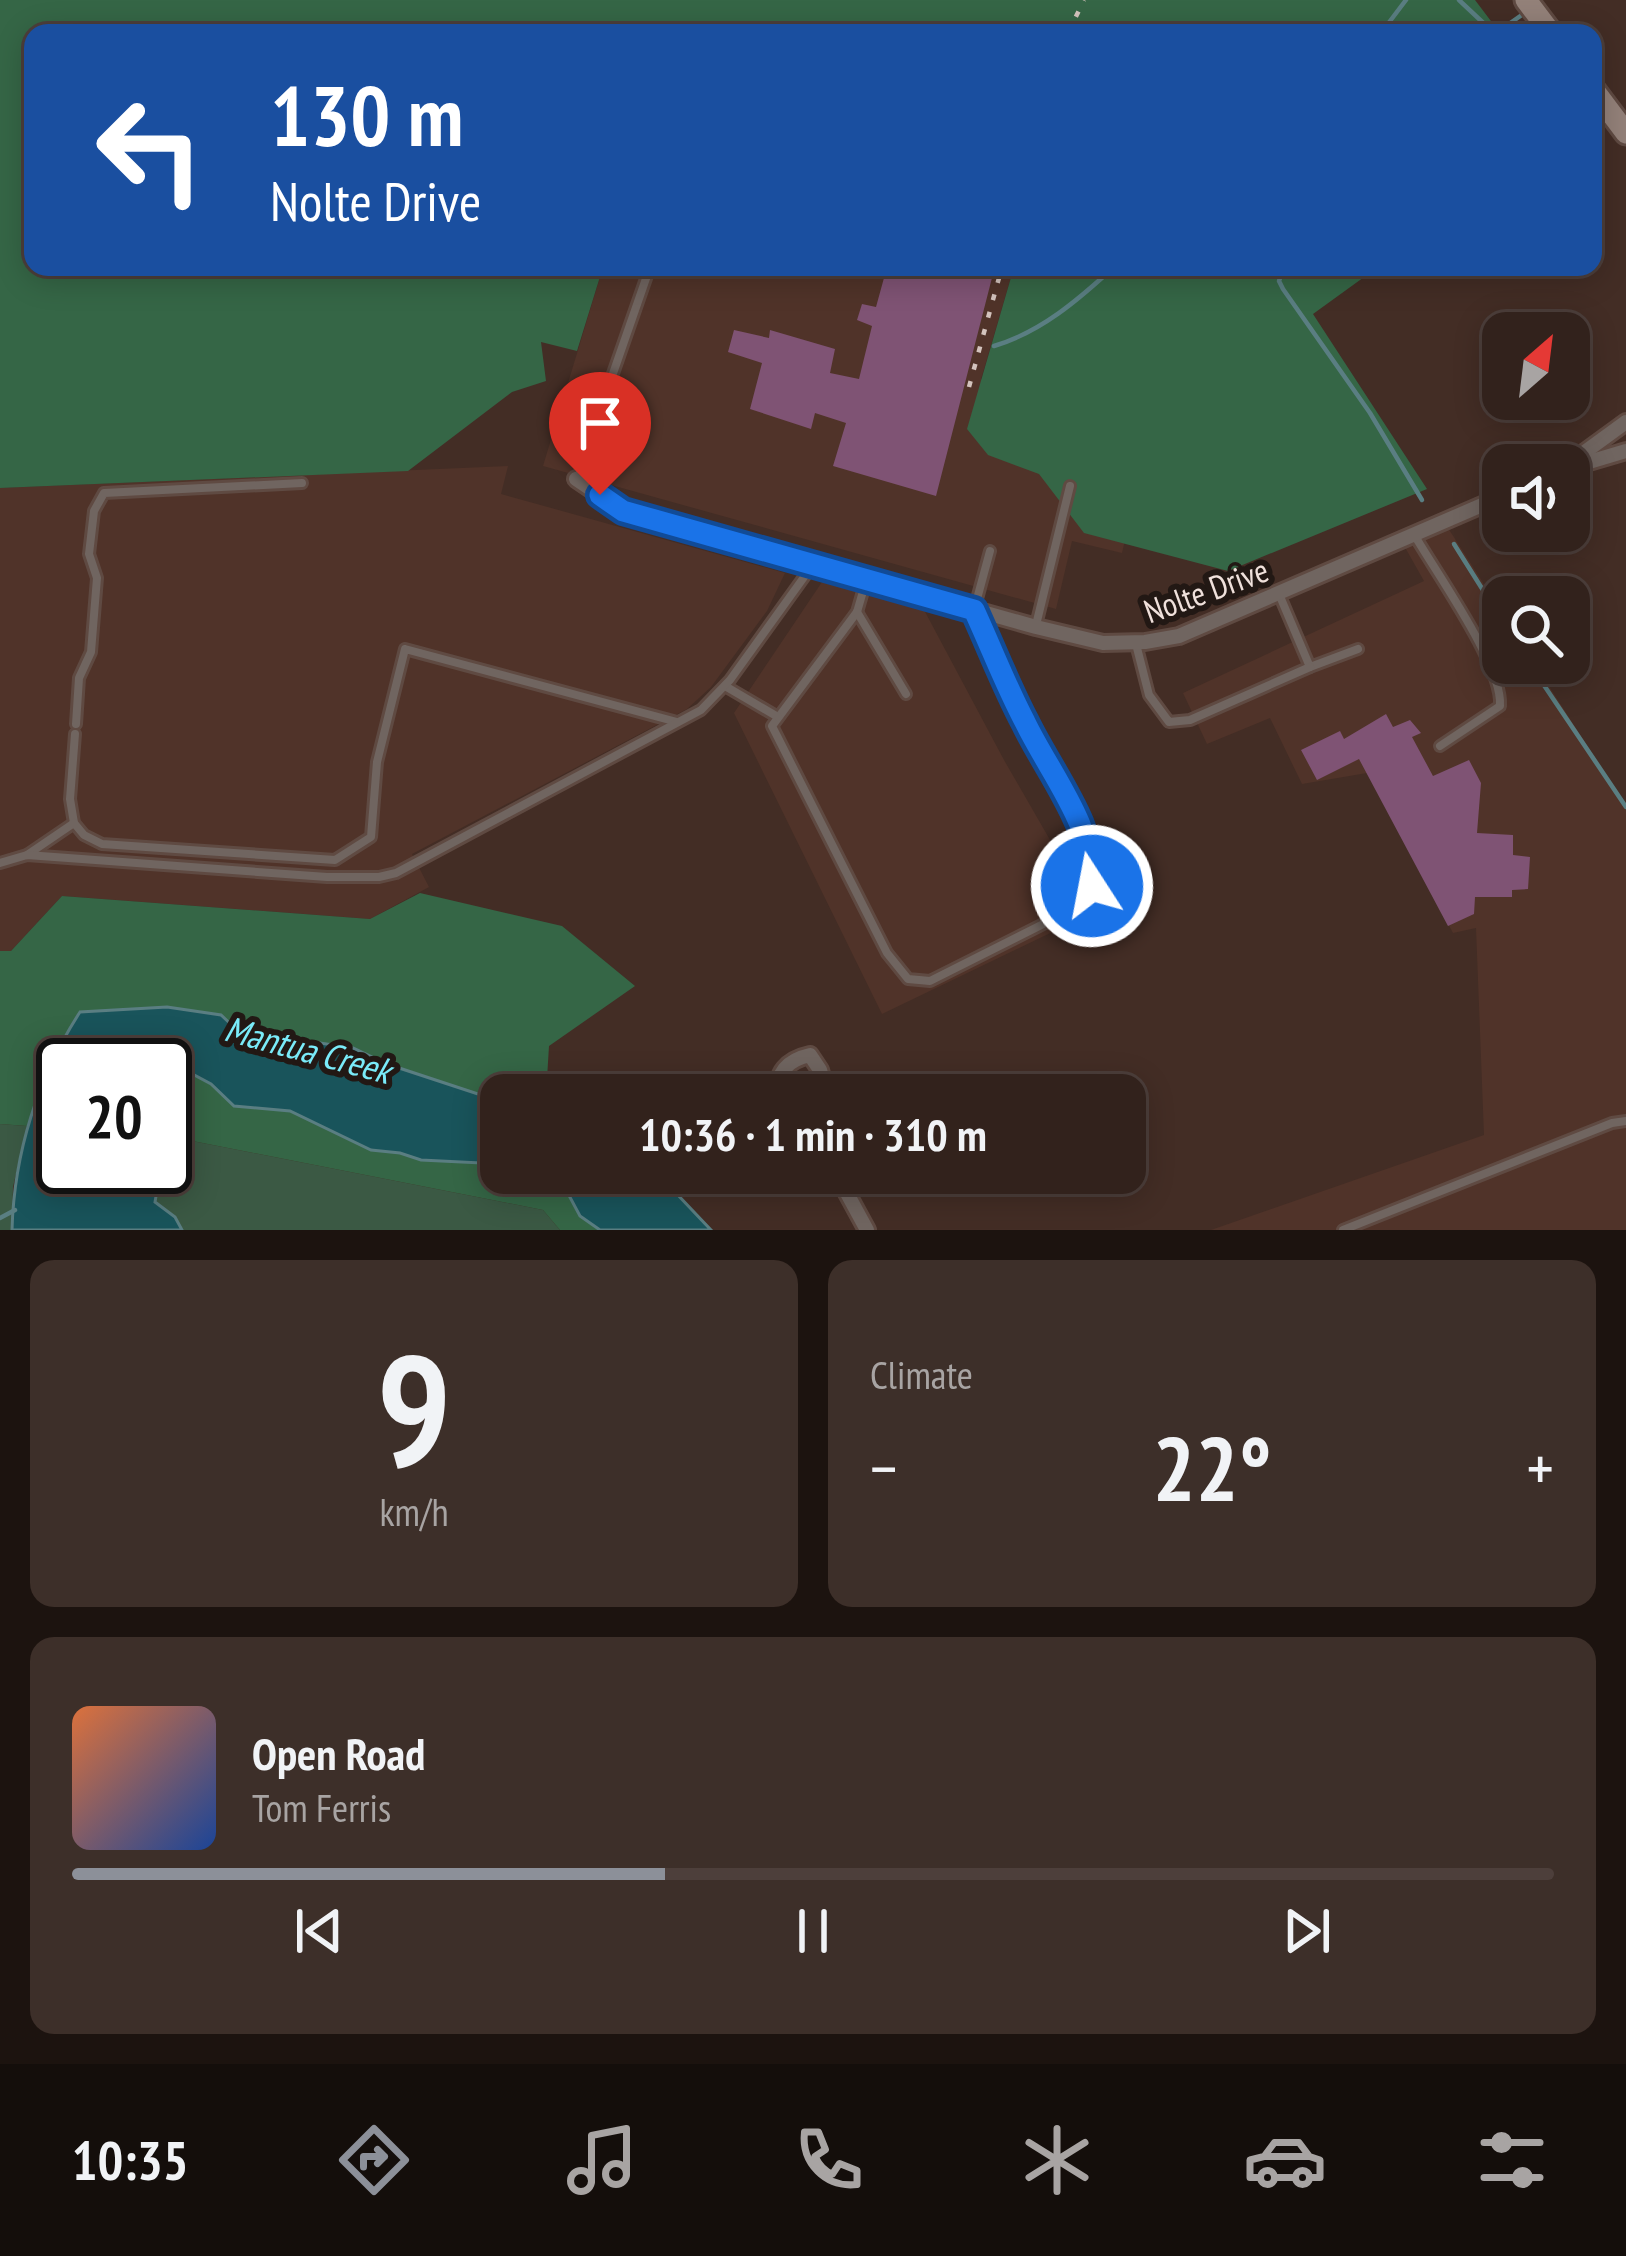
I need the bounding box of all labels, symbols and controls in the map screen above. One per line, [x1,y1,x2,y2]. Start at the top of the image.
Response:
text: 130 m [270,60,463,169]
icon: left [72,72,228,228]
text: Nolte Drive [270,166,481,236]
north arrow [1482,312,1590,420]
map controls [1482,312,1590,684]
pin [549,372,651,495]
icon: arrive [567,390,633,456]
button: sound [1482,444,1590,552]
street label: Nolte Drive [1138,548,1274,632]
button: search [1482,576,1590,684]
position arrow [1029,823,1155,949]
water label: Mantua Creek [220,1004,400,1095]
speed limit sign: 20 [36,1038,192,1194]
text: 10:36 · 1 min · 310 m [639,1105,987,1163]
text: 9 [377,1307,451,1509]
text: Climate [870,1349,973,1400]
text: 22° [1153,1409,1271,1526]
text: − [870,1425,897,1510]
text: + [1527,1425,1554,1510]
text: km/h [379,1486,449,1537]
text: Open Road [252,1724,425,1782]
text: Tom Ferris [252,1782,391,1833]
icon: previous [286,1898,352,1964]
icon: pause [780,1898,846,1964]
icon: next [1274,1898,1340,1964]
icon: directions [332,2118,416,2202]
icon: music [560,2118,644,2202]
icon: phone [787,2118,871,2202]
icon: climate [1015,2118,1099,2202]
icon: car [1243,2118,1327,2202]
icon: filters [1470,2118,1554,2202]
text: 10:35 [72,2125,189,2195]

